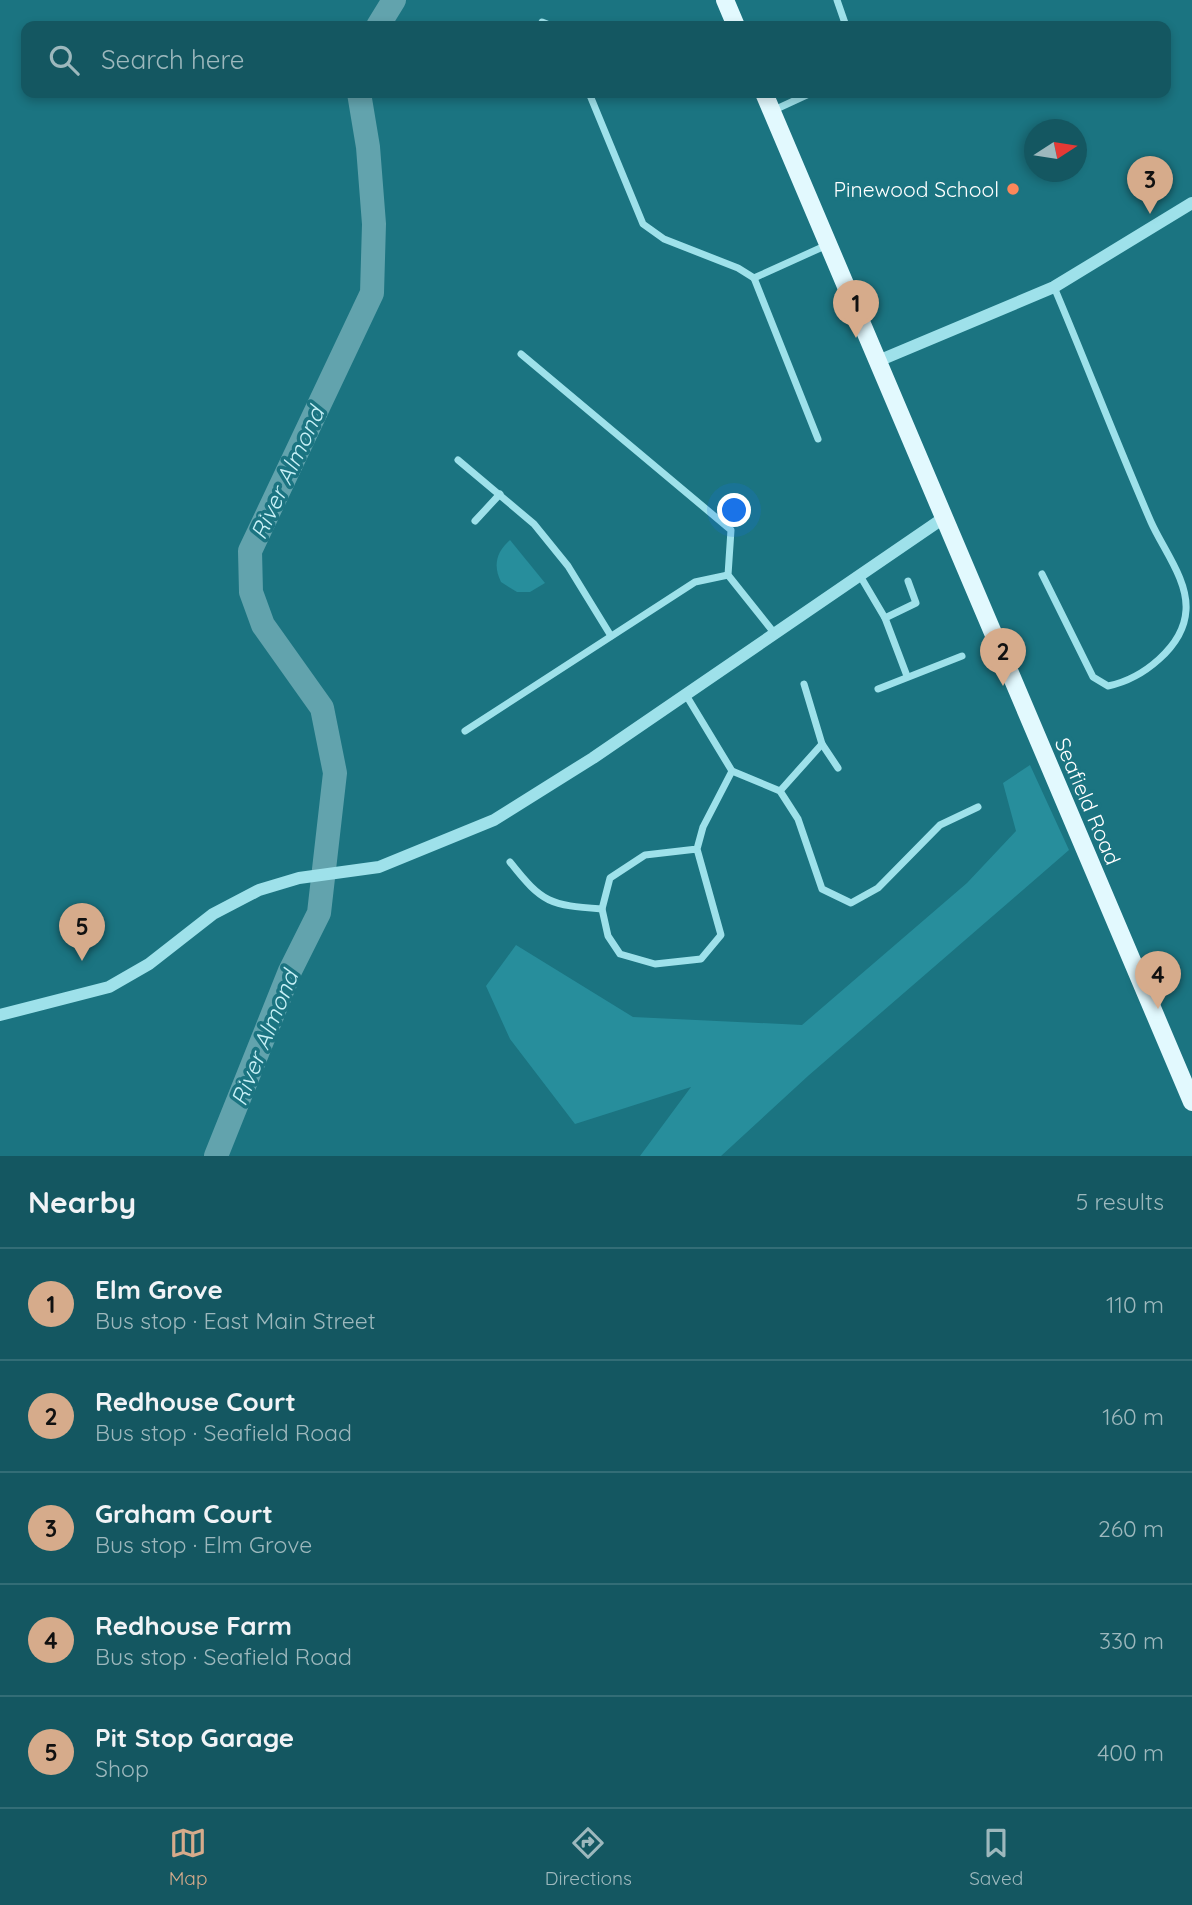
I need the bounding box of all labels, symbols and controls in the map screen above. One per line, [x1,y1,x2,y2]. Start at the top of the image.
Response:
search box [21,21,1171,98]
icon: search [45,41,83,79]
text: Search here [101,43,245,76]
north arrow [1024,119,1087,182]
pin: 3 [1127,156,1173,214]
place label: Pinewood School [834,176,999,202]
marker: Pinewood School [1005,181,1021,197]
pin: 1 [833,280,879,338]
water label: River Almond [244,399,332,544]
your location [717,493,751,527]
pin: 2 [980,628,1026,686]
street label: Seafield Road [1050,734,1126,868]
pin: 5 [59,903,105,961]
pin: 4 [1135,951,1181,1009]
water label: River Almond [224,964,305,1110]
text: Nearby [28,1183,136,1221]
text: 5 results [1076,1187,1164,1216]
text: Elm Grove [95,1273,223,1306]
text: 1 [47,1290,55,1319]
text: 110 m [1106,1290,1164,1319]
text: Bus stop · East Main Street [95,1306,376,1335]
text: Redhouse Court [95,1385,296,1418]
text: 2 [44,1402,58,1431]
text: 160 m [1102,1402,1164,1431]
text: Bus stop · Seafield Road [95,1418,352,1447]
text: Graham Court [95,1497,273,1530]
text: 3 [45,1514,57,1543]
text: 260 m [1098,1514,1164,1543]
text: Bus stop · Elm Grove [95,1530,312,1559]
text: Redhouse Farm [95,1609,292,1642]
text: 4 [44,1626,58,1655]
text: 330 m [1099,1626,1164,1655]
text: Bus stop · Seafield Road [95,1642,352,1671]
text: Pit Stop Garage [95,1721,294,1754]
text: 5 [44,1738,58,1767]
text: 400 m [1097,1738,1164,1767]
text: Shop [95,1754,149,1783]
tab: Map [169,1824,207,1890]
tab: Directions [545,1824,632,1890]
tab: Saved [969,1824,1023,1890]

